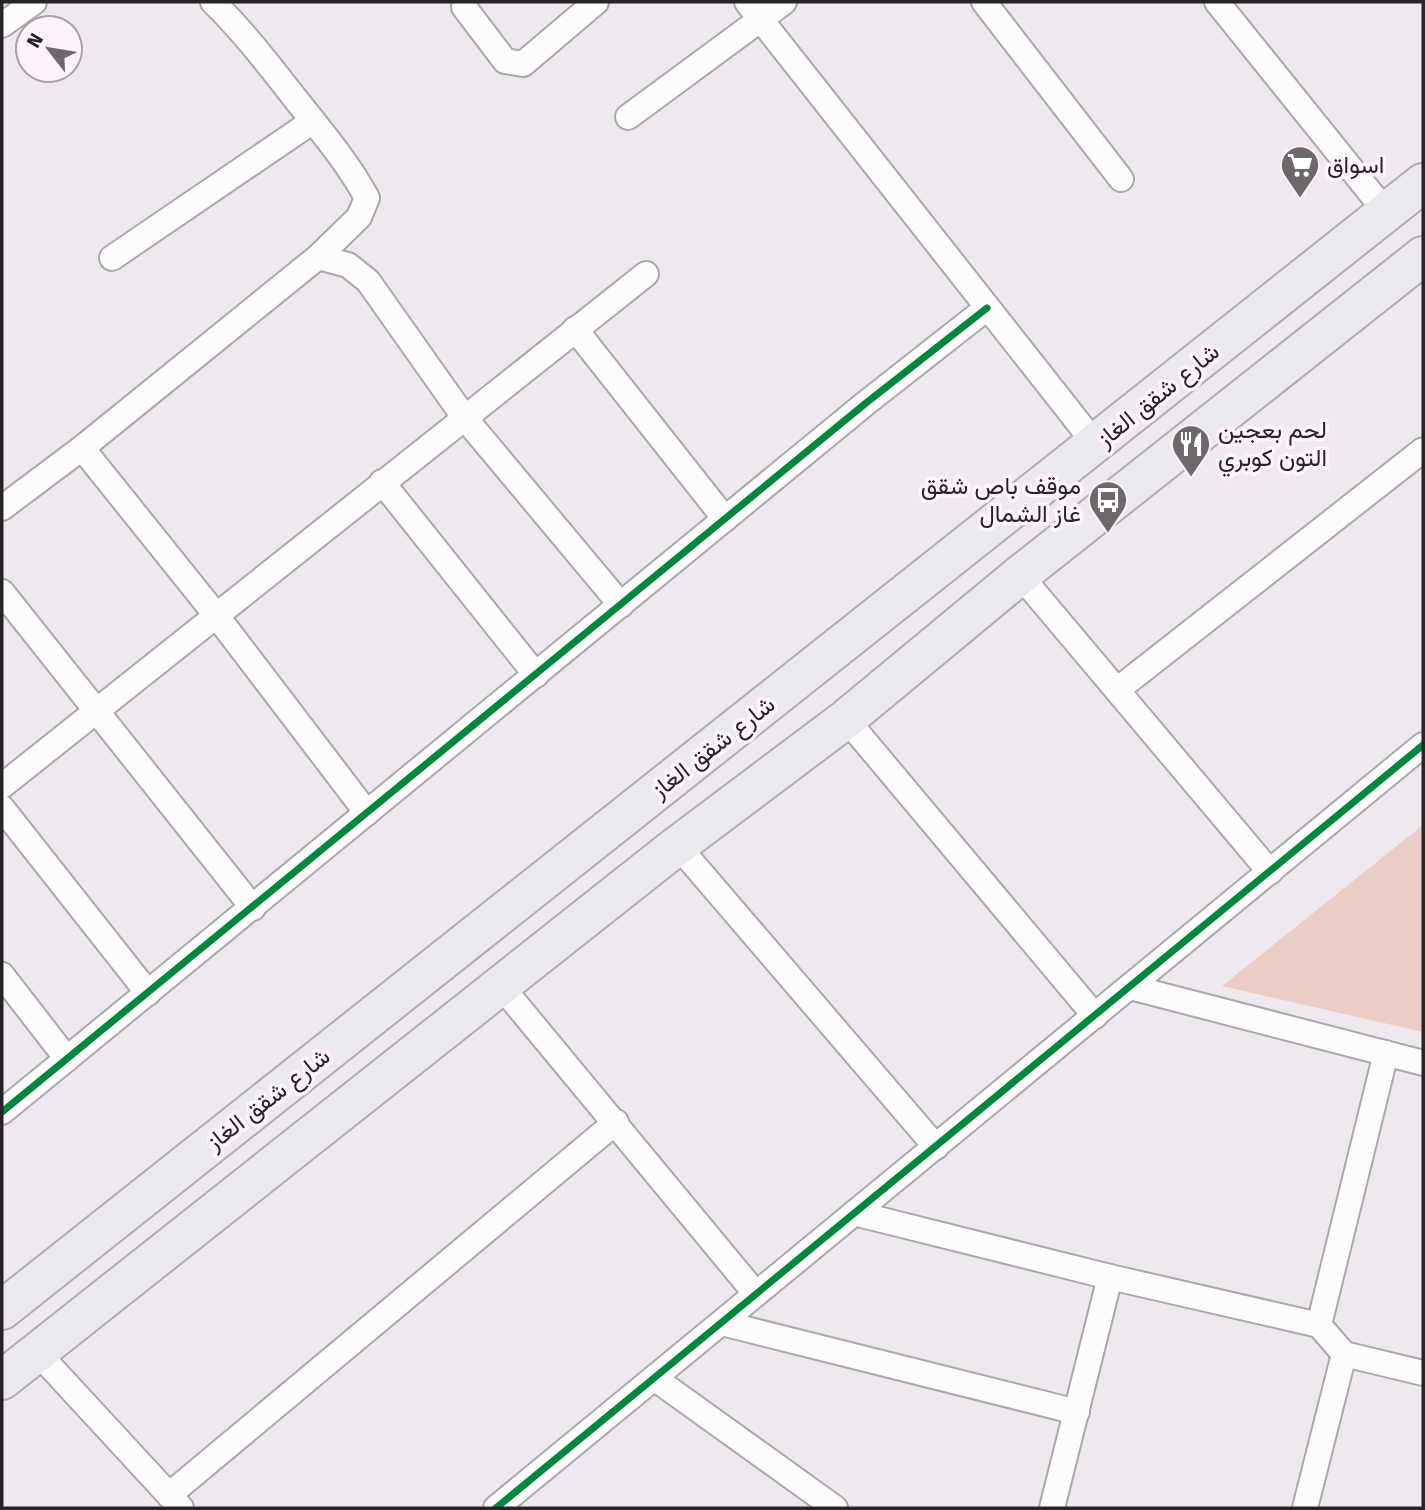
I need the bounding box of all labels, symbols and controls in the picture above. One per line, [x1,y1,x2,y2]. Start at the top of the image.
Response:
north arrow [14,14,84,84]
text: N [22,29,48,52]
supermarket icon: اسواق [1279,144,1321,199]
place label: اسواق [1327,151,1384,180]
street label: شارع شقق الغاز [1090,337,1226,455]
place label: لحم بعجين التون كوبري [1218,416,1327,477]
restaurant icon: لحم بعجين التون كوبري [1170,423,1212,478]
place label: موقف باص شقق غاز الشمال [921,472,1081,529]
bus stop icon: موقف باص شقق غاز الشمال [1087,479,1129,534]
street label: شارع شقق الغاز [645,690,782,806]
street label: شارع شقق الغاز [200,1042,337,1158]

